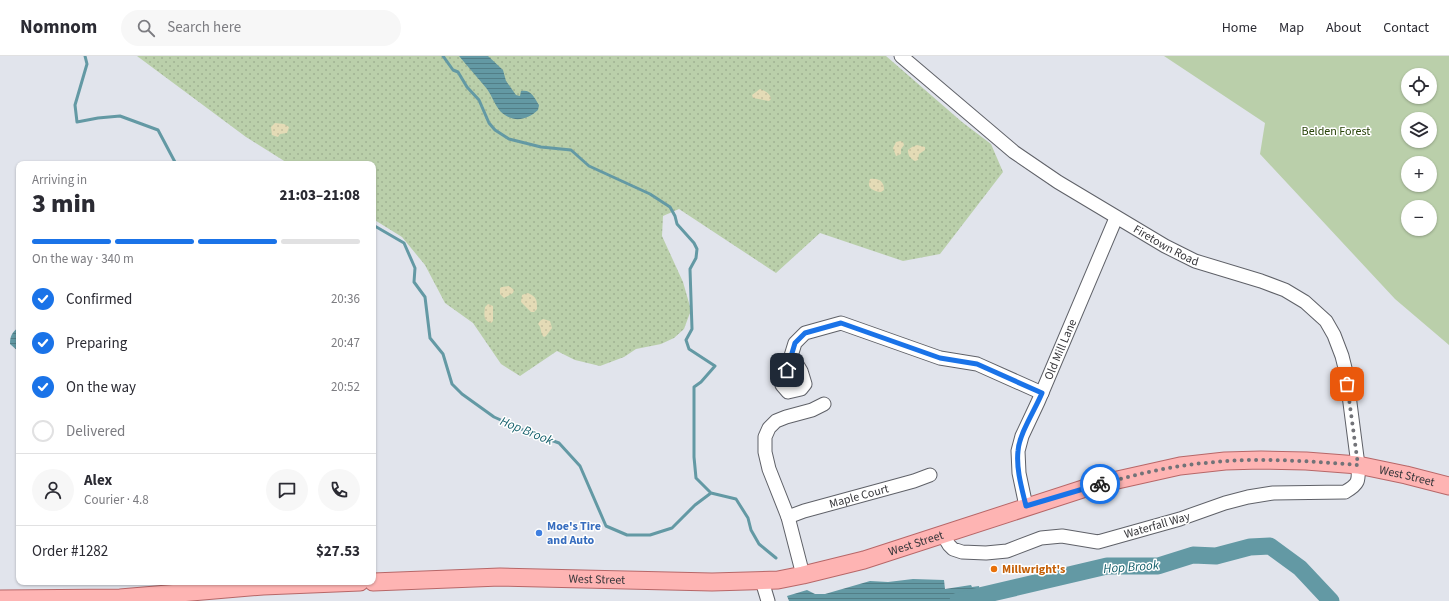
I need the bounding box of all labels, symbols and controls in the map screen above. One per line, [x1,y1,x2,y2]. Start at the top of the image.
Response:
search box [121,10,401,46]
text: Nomnom [20,14,97,41]
icon: search [135,17,157,39]
text: Search here [167,17,241,38]
text: Home [1222,18,1257,38]
text: Map [1279,18,1304,38]
text: About [1326,18,1361,38]
text: Contact [1383,18,1429,38]
map controls [1401,68,1437,236]
button: locate [1401,68,1437,104]
button: layers [1401,112,1437,148]
park label: Belden Forest [1302,123,1370,140]
button: + [1401,156,1437,192]
text: Arriving in [32,171,87,189]
text: 3 min [32,185,96,222]
text: 21:03–21:08 [279,185,360,206]
button: − [1401,200,1437,236]
street label: Firetown Road [1130,221,1201,271]
text: On the way · 340 m [32,250,134,268]
icon: check [32,288,54,310]
text: Confirmed [66,289,132,310]
text: 20:36 [331,290,360,308]
street label: Old Mill Lane [1040,316,1081,383]
icon: check [32,332,54,354]
text: Preparing [66,333,127,354]
text: 20:47 [331,334,360,352]
pin [770,353,804,387]
icon: home [776,359,798,381]
pin [1330,367,1364,401]
icon: bag [1336,373,1358,395]
icon: check [32,376,54,398]
text: On the way [66,377,136,398]
text: 20:52 [331,378,360,396]
water label: Hop Brook [497,412,557,450]
text: Delivered [66,421,125,442]
street label: West Street [1377,462,1436,491]
courier [1080,464,1120,504]
button: person [32,469,74,511]
button: chat [266,469,308,511]
button: phone [318,469,360,511]
text: Alex [84,470,112,491]
icon: bike [1089,473,1111,495]
street label: Maple Court [827,480,891,513]
text: Courier · 4.8 [84,491,149,509]
street label: Waterfall Way [1122,508,1192,543]
place label: Moe's Tire and Auto [547,518,601,549]
street label: West Street [886,527,946,560]
marker: Moe's Tire and Auto [534,528,544,538]
text: Order #1282 [32,541,108,562]
text: $27.53 [316,541,360,562]
water label: Hop Brook [1103,556,1160,578]
place label: Millwright's [1002,561,1065,578]
marker: Millwright's [989,564,999,574]
street label: West Street [568,571,625,589]

